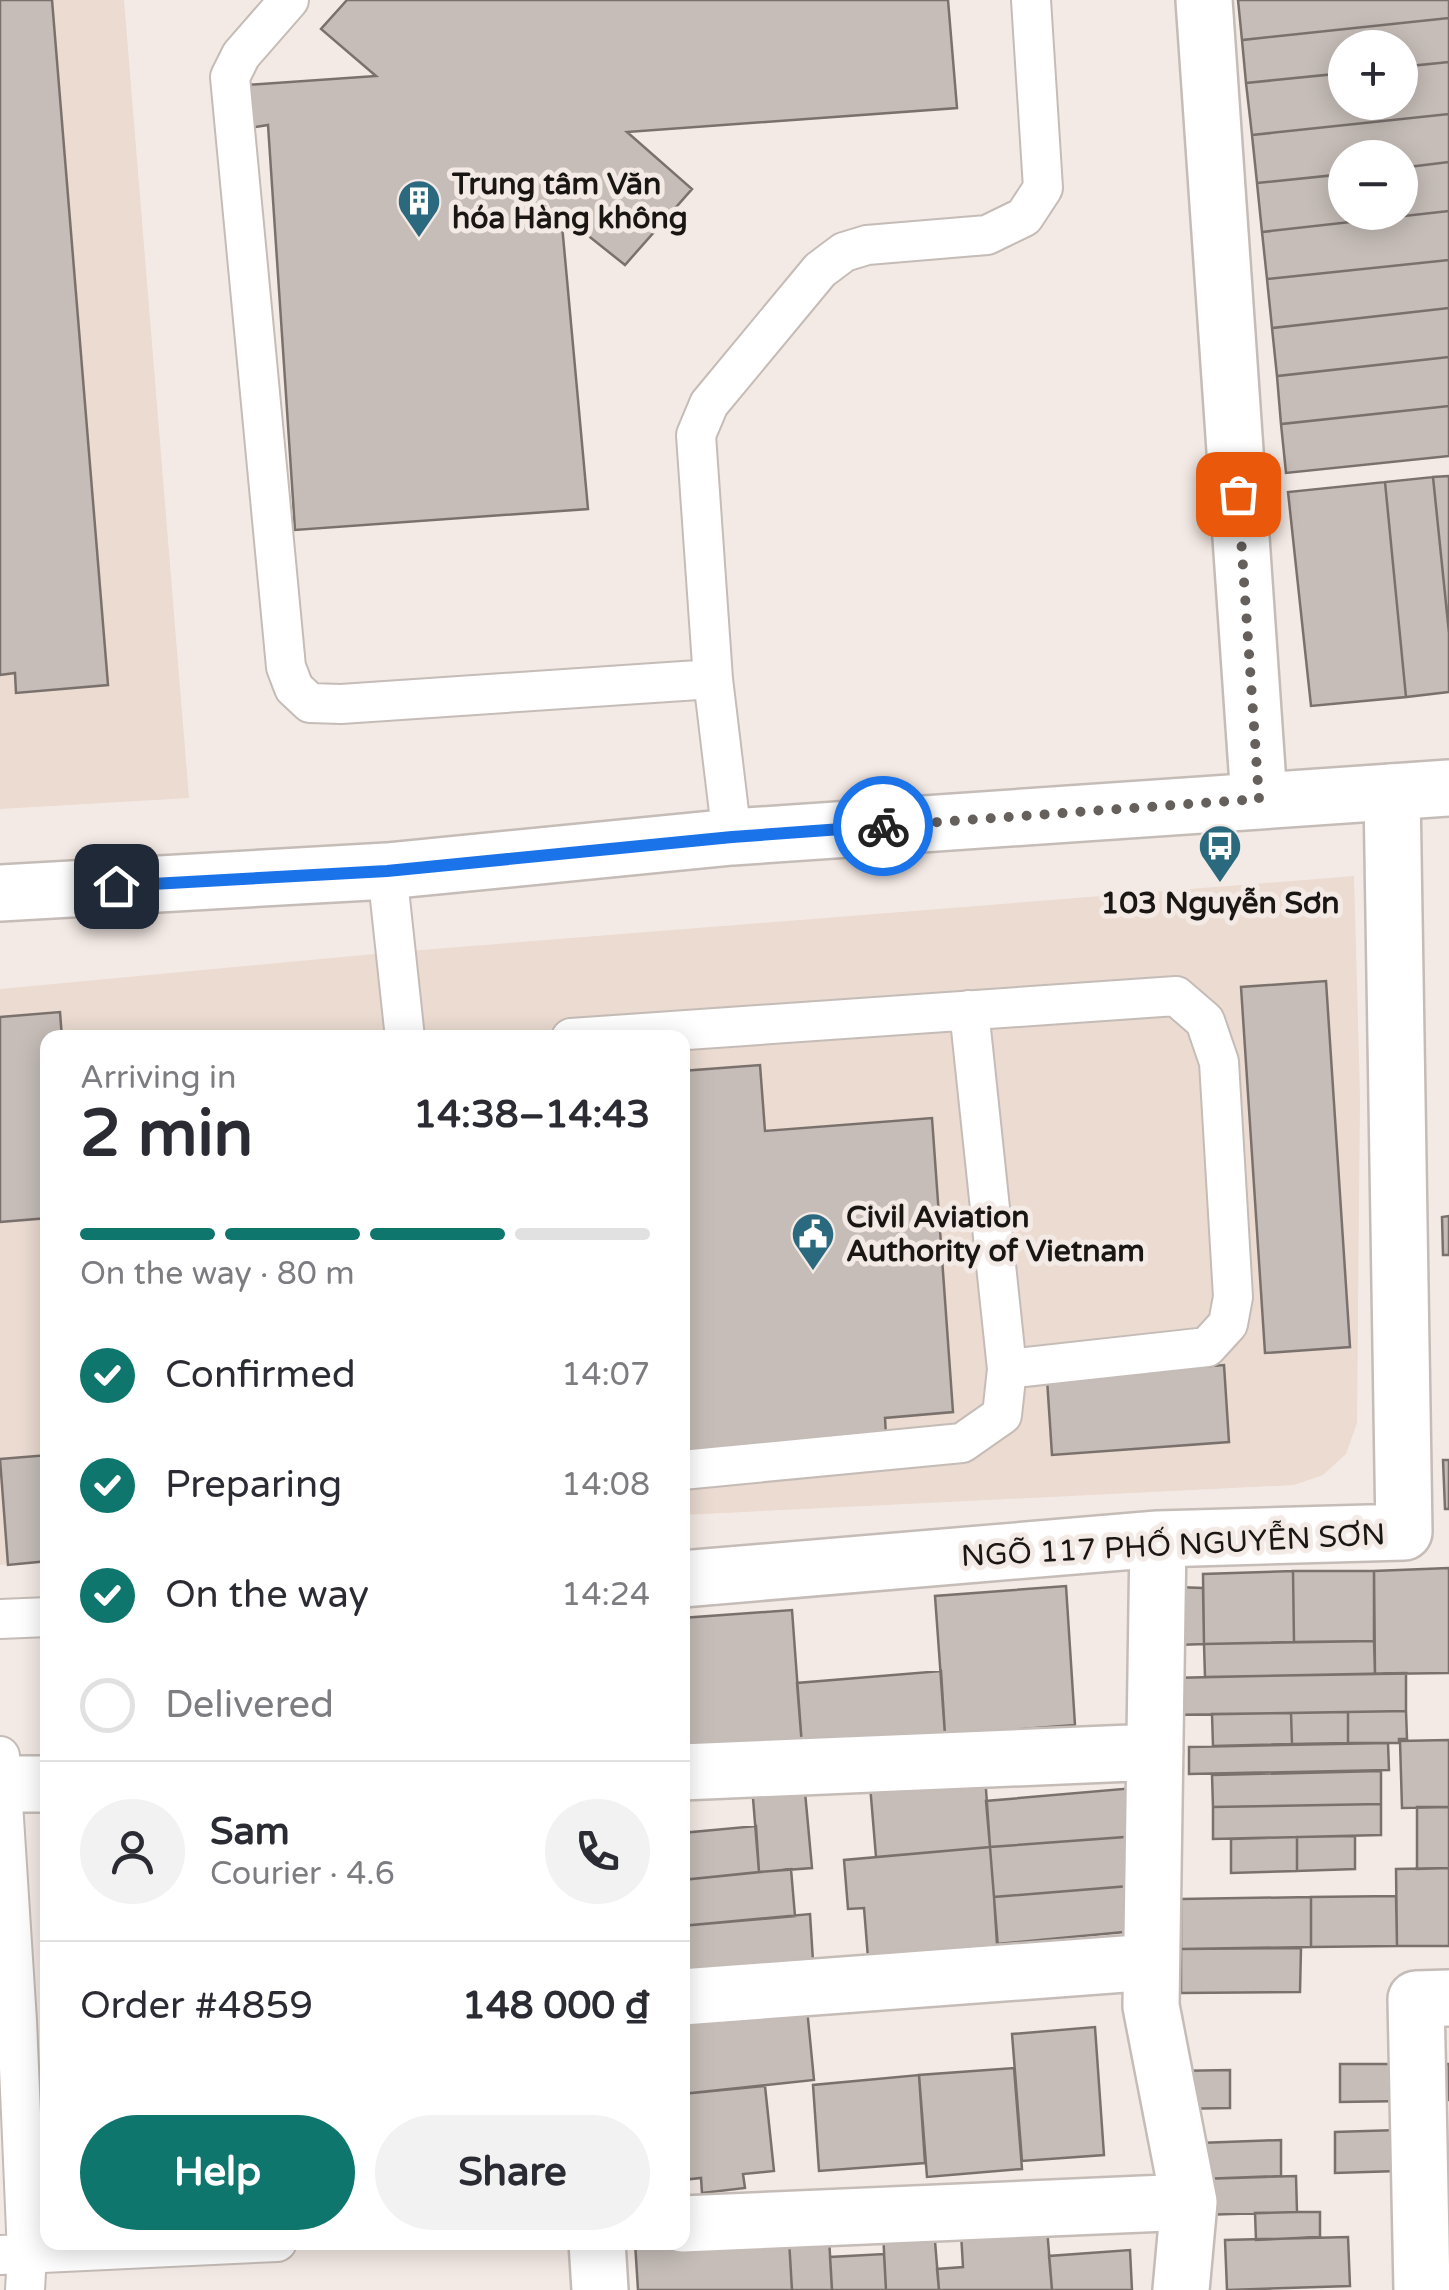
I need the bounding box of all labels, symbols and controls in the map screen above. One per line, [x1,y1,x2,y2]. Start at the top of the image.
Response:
map controls [1328,30,1418,230]
button: + [1328,30,1418,120]
button: − [1328,140,1418,230]
place label: Trung tâm Văn hóa Hàng không [451,166,688,237]
building icon: Trung tâm Văn hóa Hàng không [396,178,442,239]
pin [1196,452,1281,537]
icon: bag [1211,467,1266,522]
courier [833,776,933,876]
icon: bike [856,799,911,854]
bus stop icon: 103 Nguyễn Sơn [1197,823,1243,884]
pin [74,844,159,929]
icon: home [89,859,144,914]
place label: 103 Nguyễn Sơn [1100,885,1340,922]
text: Arriving in [80,1059,237,1097]
text: 14:38–14:43 [413,1092,650,1138]
text: 2 min [80,1095,253,1174]
place label: Civil Aviation Authority of Vietnam [846,1199,1145,1270]
public building icon: Civil Aviation Authority of Vietnam [790,1211,836,1272]
text: On the way · 80 m [80,1255,355,1293]
icon: check [80,1348,135,1403]
text: Confirmed [165,1352,356,1398]
text: 14:07 [561,1356,650,1394]
icon: check [80,1458,135,1513]
text: Preparing [165,1462,342,1508]
text: 14:08 [561,1466,650,1504]
street label: NGÕ 117 PHỐ NGUYỄN SƠN [960,1514,1386,1575]
icon: check [80,1568,135,1623]
text: On the way [165,1572,369,1618]
text: 14:24 [561,1576,650,1614]
text: Delivered [165,1682,334,1728]
button: person [80,1799,185,1904]
button: phone [545,1799,650,1904]
text: Sam [210,1809,290,1855]
text: Courier · 4.6 [210,1855,395,1893]
text: Order #4859 [80,1983,313,2029]
text: 148 000 ₫ [462,1983,650,2029]
button: Help [80,2115,355,2230]
button: Share [375,2115,650,2230]

